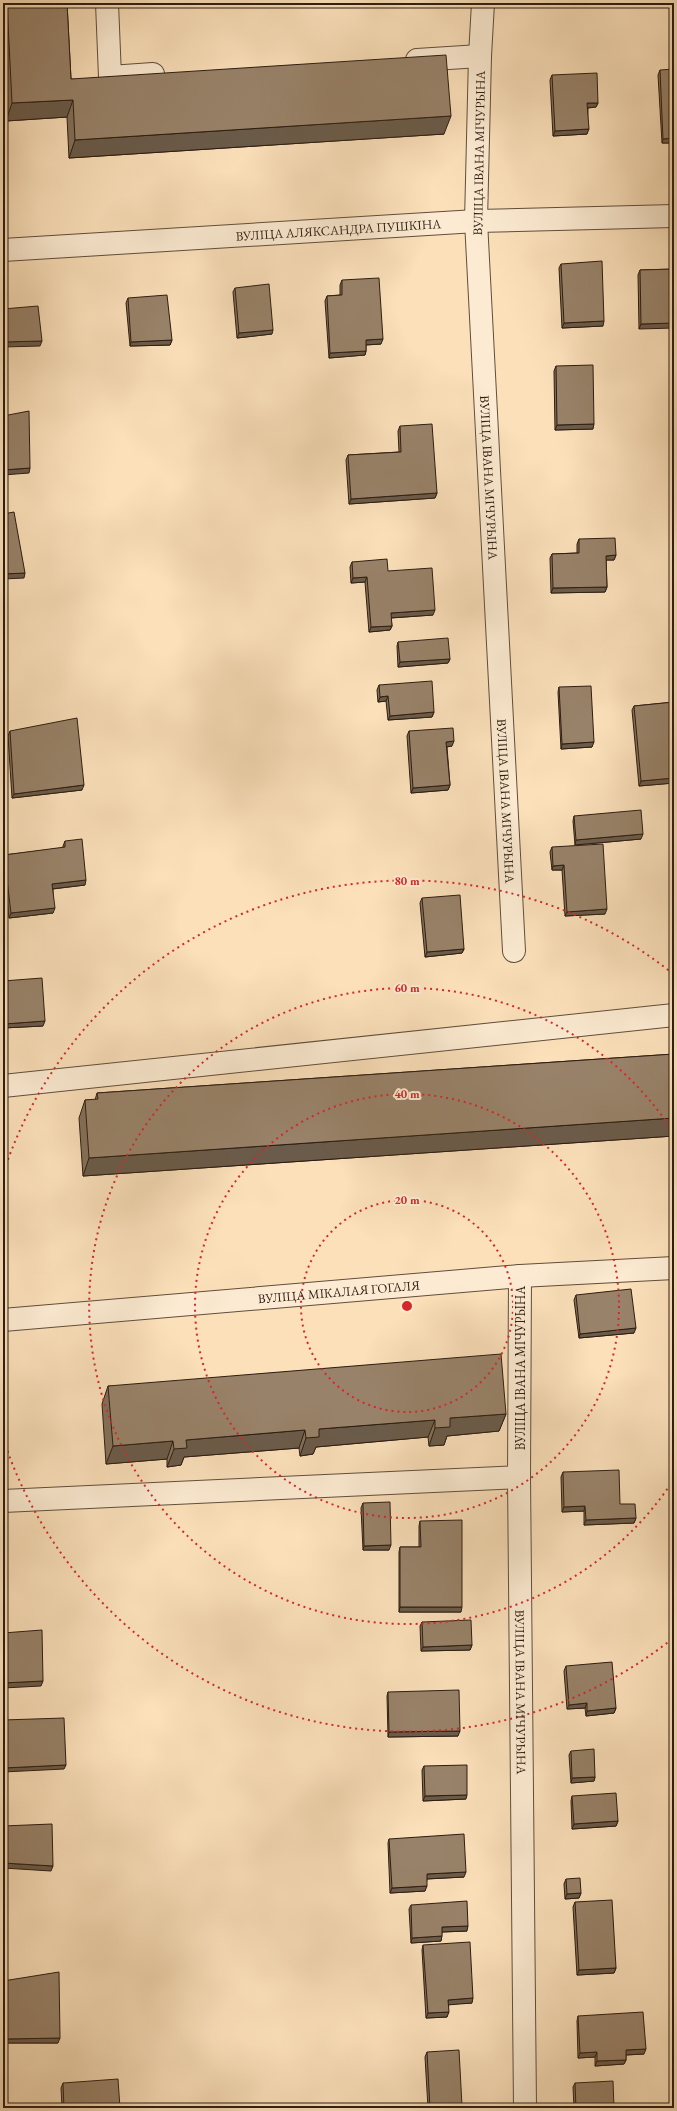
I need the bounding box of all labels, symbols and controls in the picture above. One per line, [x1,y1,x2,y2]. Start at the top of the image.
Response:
street label: ВУЛІЦА ІВАНА МІЧУРЫНА [469,70,489,235]
street label: ВУЛІЦА АЛЯКСАНДРА ПУШКІНА [235,215,443,244]
street label: ВУЛІЦА ІВАНА МІЧУРЫНА [477,395,502,561]
street label: ВУЛІЦА ІВАНА МІЧУРЫНА [493,718,519,885]
text: 80 m [394,873,420,889]
text: 60 m [394,980,420,996]
text: 40 m [394,1086,420,1102]
text: 20 m [394,1192,420,1208]
street label: ВУЛІЦА МІКАЛАЯ ГОГАЛЯ [257,1276,421,1307]
street label: ВУЛІЦА ІВАНА МІЧУРЫНА [512,1285,529,1450]
centre of rings [400,1299,414,1313]
street label: ВУЛІЦА ІВАНА МІЧУРЫНА [512,1610,530,1775]

